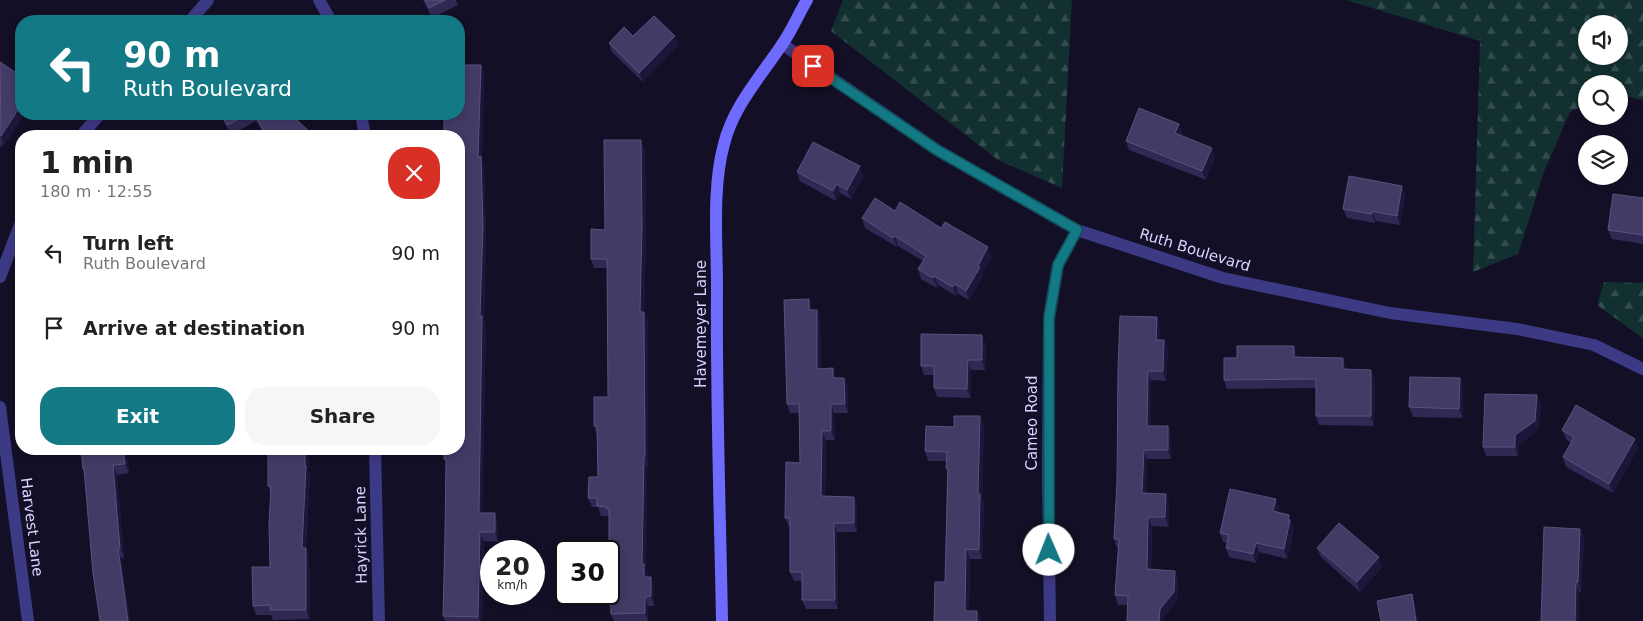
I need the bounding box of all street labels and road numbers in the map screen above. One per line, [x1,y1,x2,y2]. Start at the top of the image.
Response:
street label: Ruth Boulevard [1137,225,1253,275]
street label: Havemeyer Lane [692,260,710,388]
street label: Cameo Road [1023,375,1041,471]
street label: Harvest Lane [17,477,47,577]
street label: Hayrick Lane [351,486,371,584]

